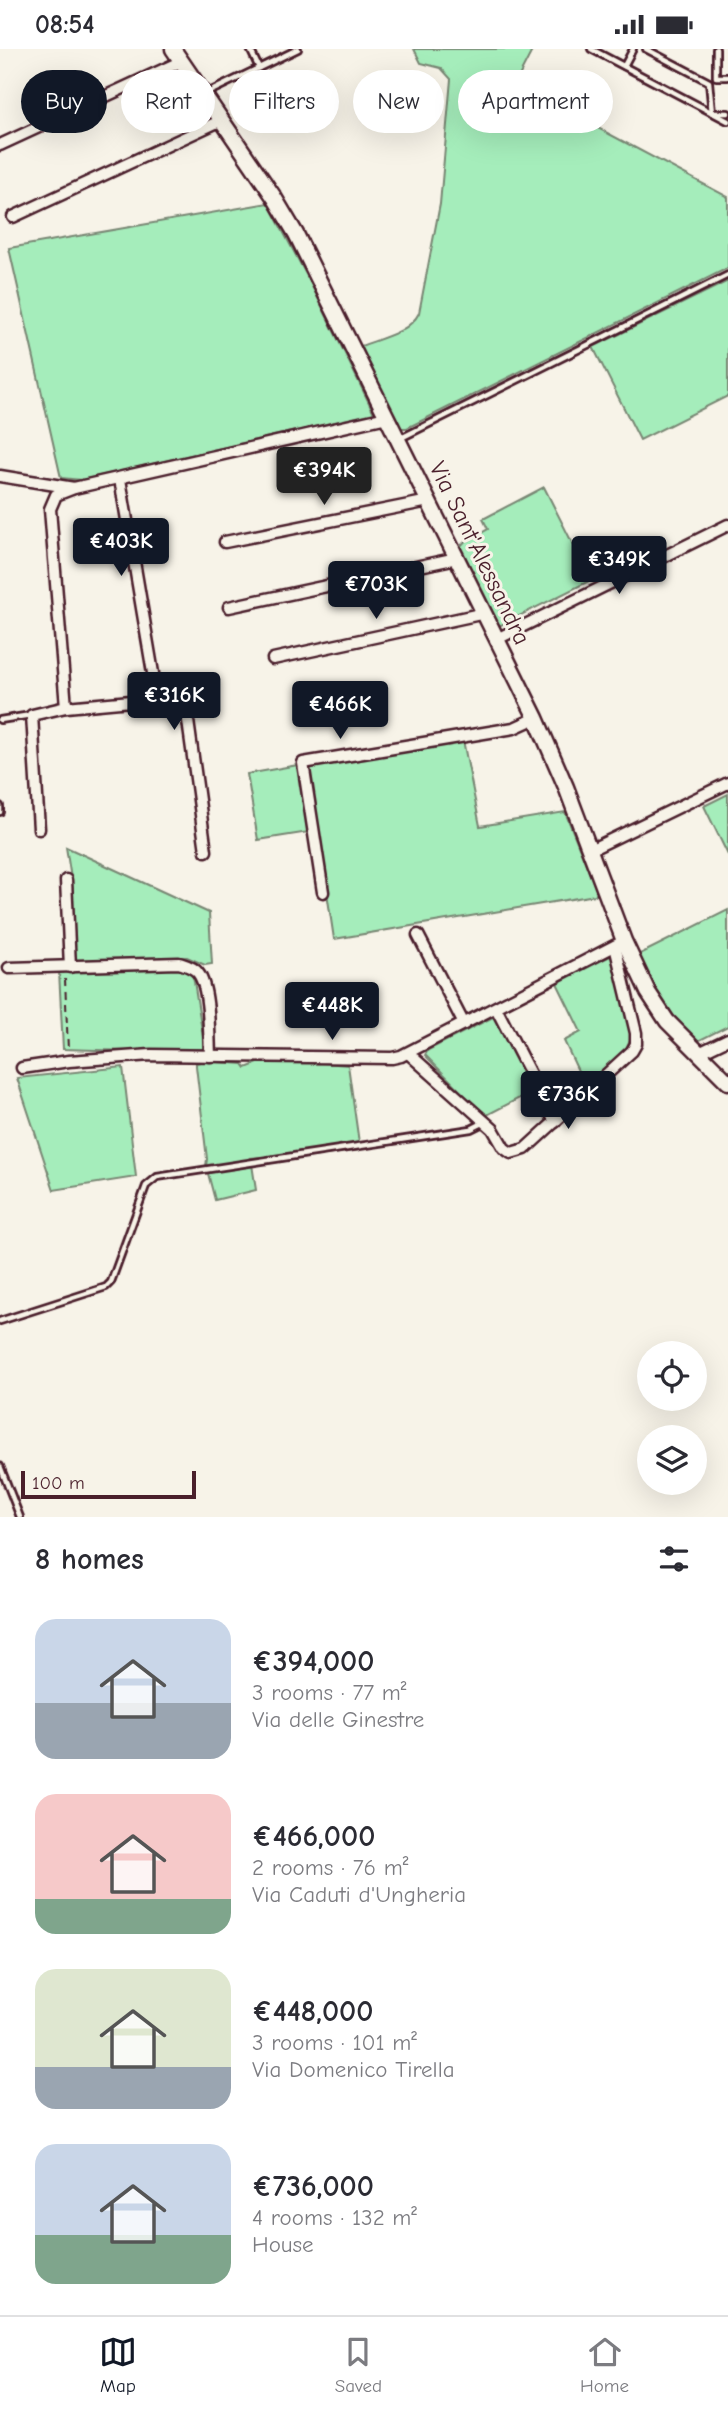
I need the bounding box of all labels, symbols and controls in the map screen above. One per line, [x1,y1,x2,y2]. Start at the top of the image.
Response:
text: 08:54 [35,10,95,40]
chip: Buy [21,70,107,133]
chip: Rent [121,70,215,133]
chip: Filters [229,70,339,133]
chip: New [353,70,444,133]
chip: Apartment [458,70,613,133]
pin: €394K [275,447,373,507]
text: €394K [293,456,355,483]
street label: Via Sant'Alessandra [424,457,536,649]
pin: €403K [72,519,170,578]
text: €403K [89,527,153,554]
pin: €349K [570,537,668,596]
text: €349K [588,545,650,572]
pin: €703K [327,561,425,621]
text: €703K [344,570,408,597]
pin: €316K [125,673,223,732]
text: €316K [143,681,205,708]
pin: €466K [291,681,389,741]
text: €466K [308,690,372,717]
pin: €448K [283,983,381,1042]
text: €448K [301,991,363,1018]
pin: €736K [519,1072,617,1131]
text: €736K [537,1080,599,1107]
map controls [637,1341,707,1495]
button: locate [637,1341,707,1411]
button: layers [637,1425,707,1495]
scale bar [21,1468,196,1500]
text: 100 m [32,1472,85,1494]
icon: filters [655,1540,693,1578]
text: 8 homes [35,1542,144,1577]
text: €394,000 [252,1644,374,1679]
icon: home [91,1647,175,1731]
text: 3 rooms · 77 m² [252,1679,407,1706]
text: Via delle Ginestre [252,1706,424,1733]
text: €466,000 [252,1819,375,1854]
icon: home [91,1822,175,1906]
text: 2 rooms · 76 m² [252,1854,408,1881]
text: Via Caduti d'Ungheria [252,1881,466,1908]
text: €448,000 [252,1994,373,2029]
icon: home [91,1997,175,2081]
text: 3 rooms · 101 m² [252,2029,417,2056]
text: Via Domenico Tirella [252,2056,455,2083]
text: €736,000 [252,2169,374,2204]
icon: home [91,2172,175,2256]
text: 4 rooms · 132 m² [252,2204,417,2231]
text: House [252,2231,314,2258]
tab: Map [99,2333,137,2397]
tab: Saved [335,2333,382,2397]
tab: Home [580,2333,629,2397]

